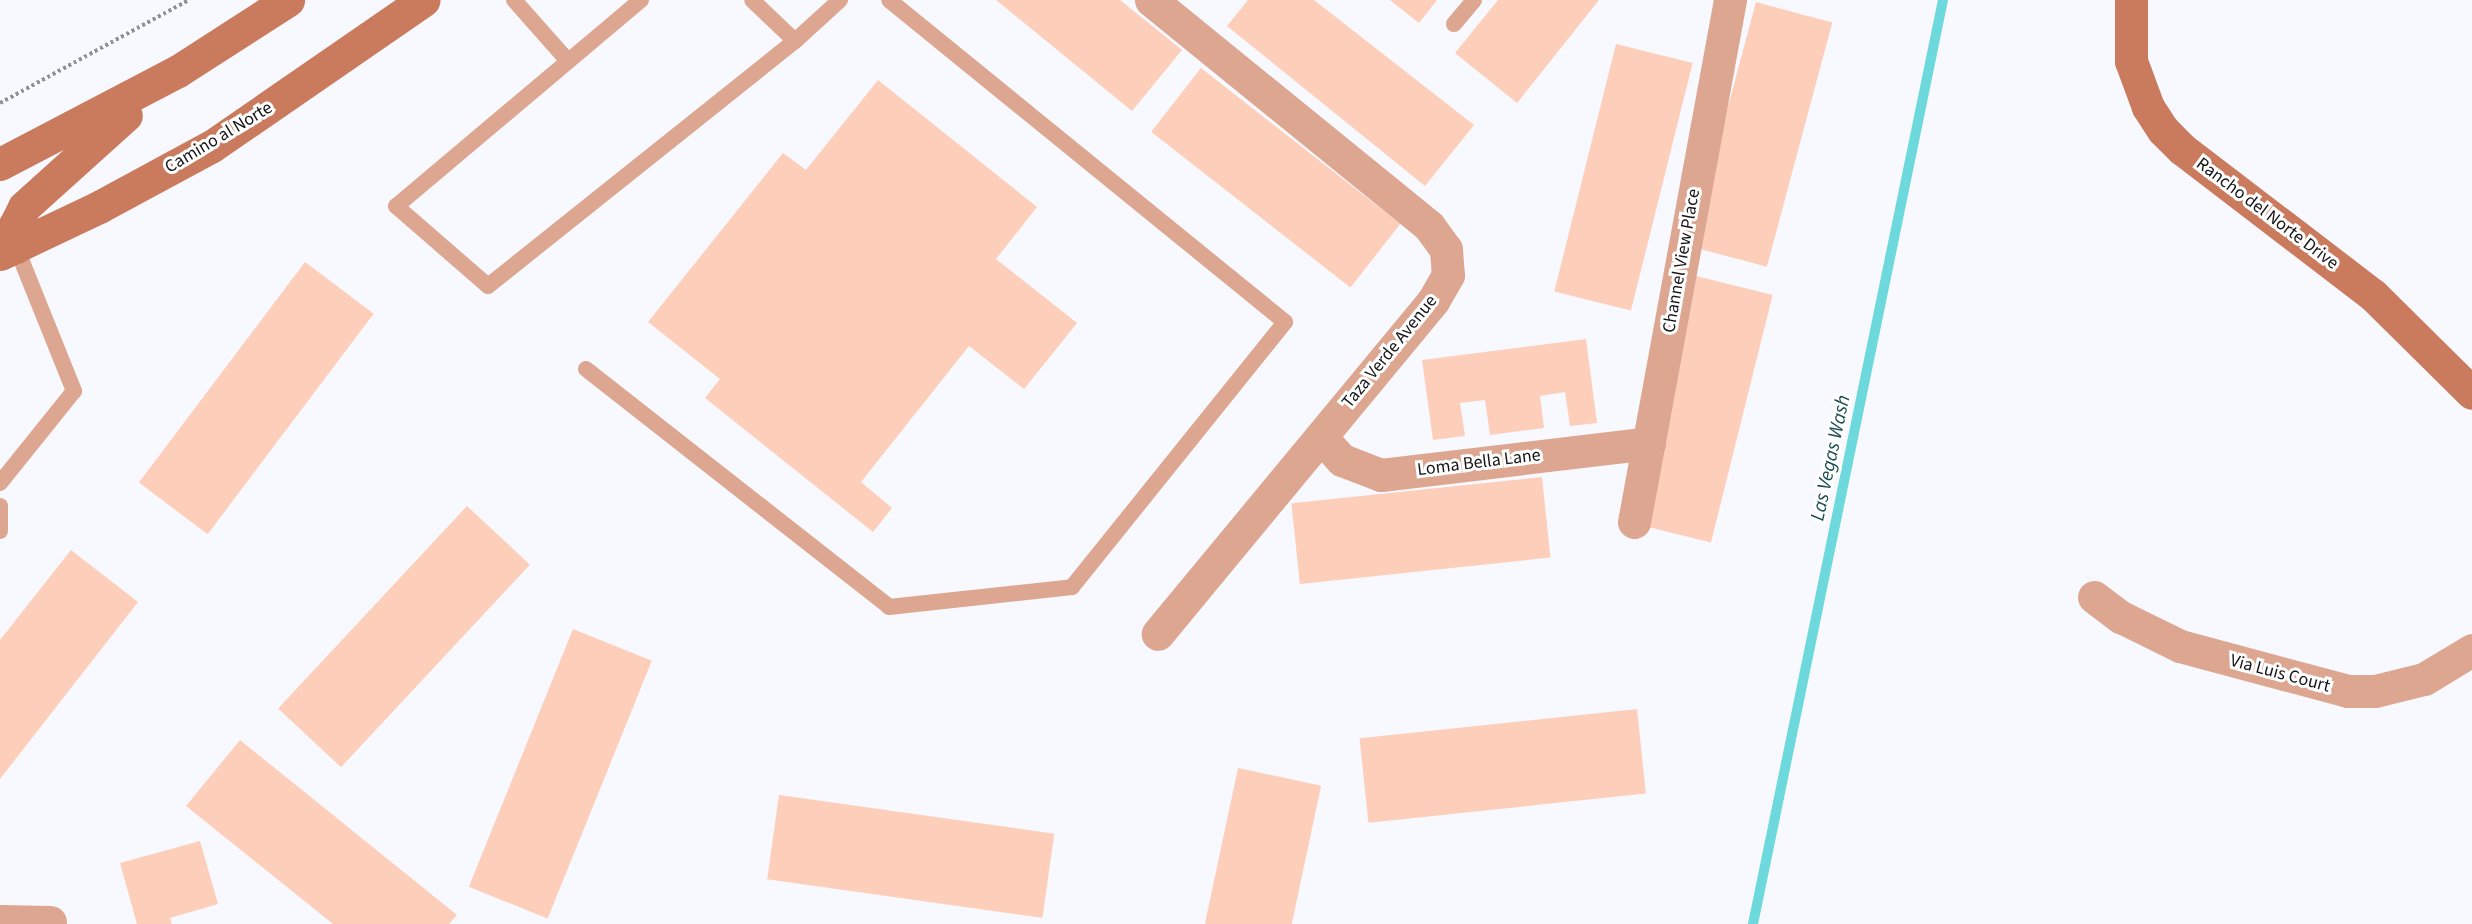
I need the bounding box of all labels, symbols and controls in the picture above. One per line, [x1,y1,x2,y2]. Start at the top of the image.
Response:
street label: Camino al Norte [161,97,277,179]
street label: Rancho del Norte Drive [2192,153,2342,275]
street label: Channel View Place [1659,187,1705,335]
street label: Taza Verde Avenue [1338,291,1442,413]
water label: Las Vegas Wash [1806,393,1856,523]
street label: Loma Bella Lane [1416,445,1542,481]
street label: Via Luis Court [2228,650,2332,698]

